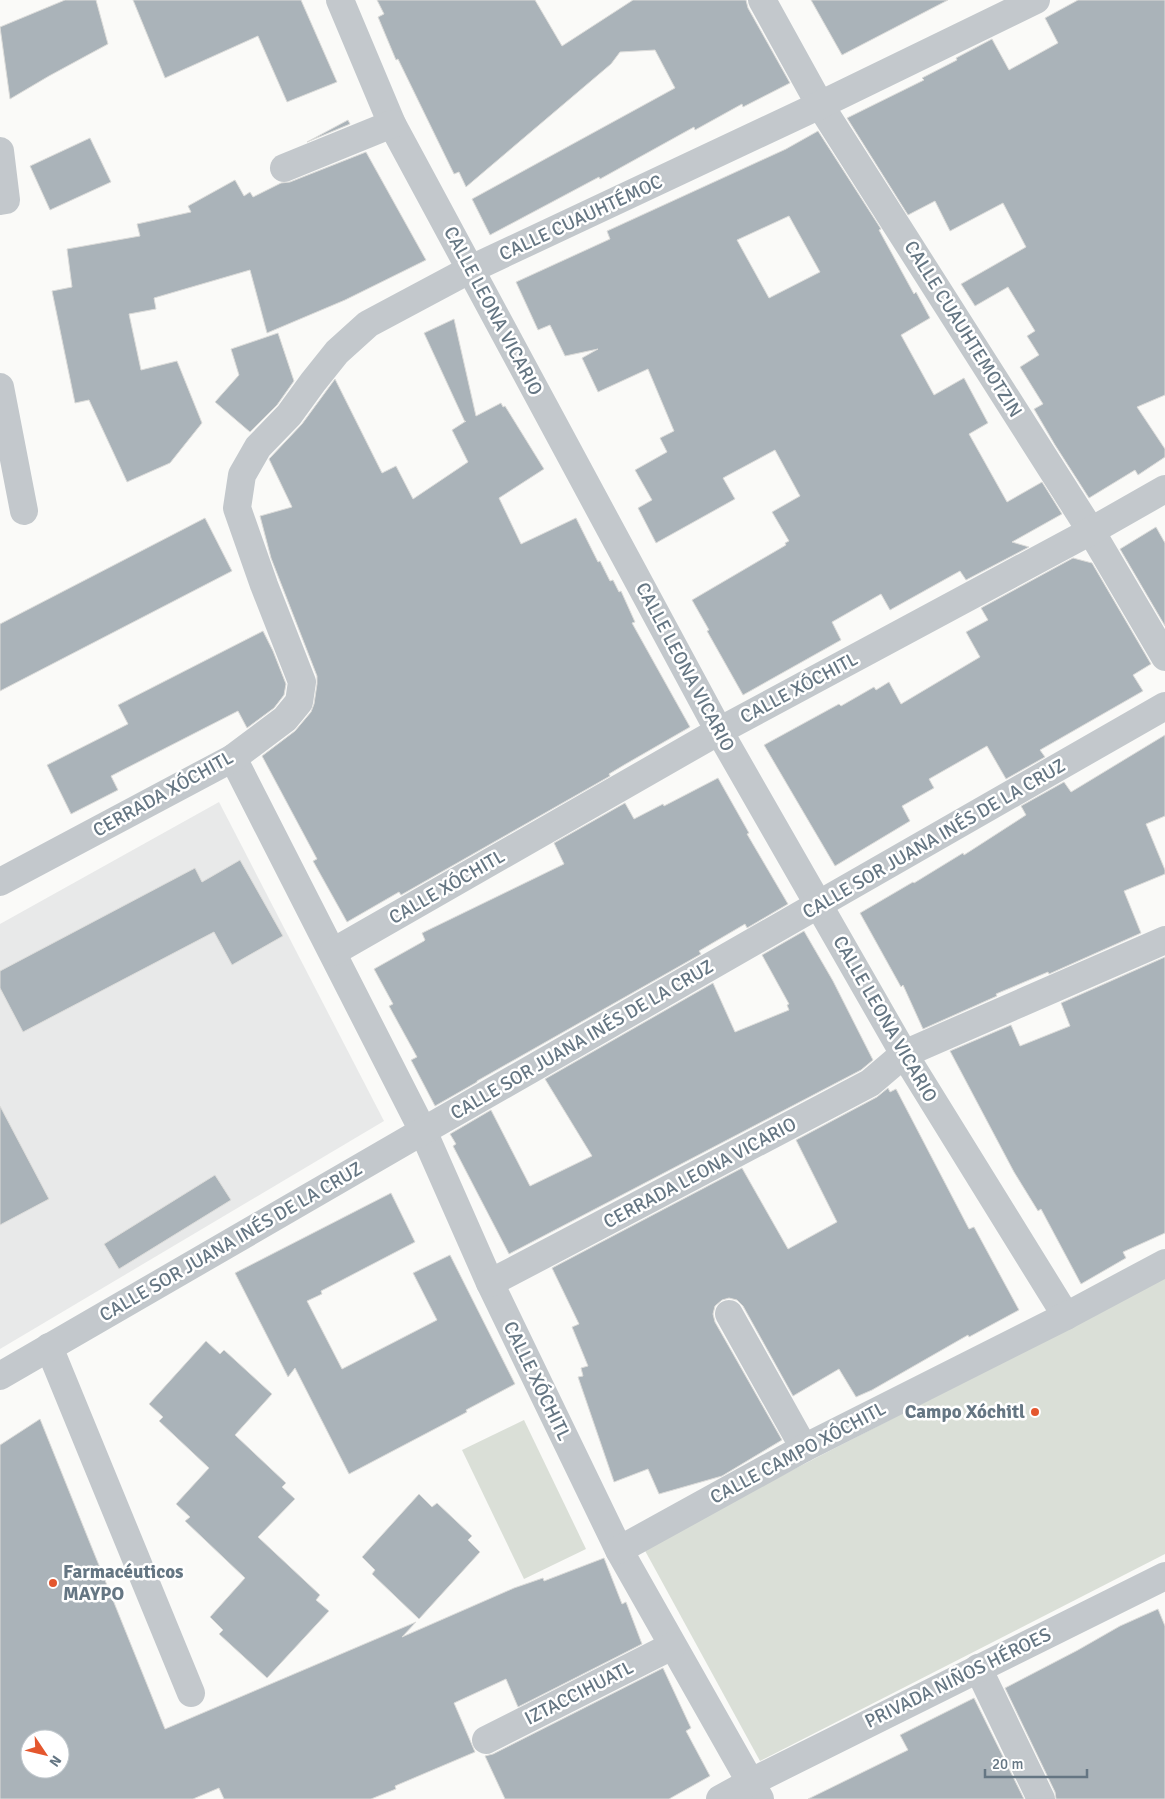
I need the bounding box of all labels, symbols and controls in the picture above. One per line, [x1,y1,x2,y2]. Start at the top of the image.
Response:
street label: CALLE CUAUHTÉMOC [495,170,667,266]
street label: CALLE LEONA VICARIO [438,222,548,400]
street label: CALLE CUAUHTEMOTZIN [899,236,1027,422]
street label: CALLE LEONA VICARIO [630,578,740,756]
street label: CALLE XÓCHITL [736,647,862,729]
street label: CERRADA XÓCHITL [89,745,238,842]
street label: CALLE SOR JUANA INÉS DE LA CRUZ [798,754,1070,924]
street label: CALLE XÓCHITL [385,844,509,930]
street label: CALLE LEONA VICARIO [828,932,942,1106]
street label: CALLE SOR JUANA INÉS DE LA CRUZ [446,955,718,1125]
street label: CERRADA LEONA VICARIO [599,1112,801,1234]
street label: CALLE SOR JUANA INÉS DE LA CRUZ [95,1157,367,1327]
street label: CALLE XÓCHITL [498,1317,576,1445]
street label: CALLE CAMPO XÓCHITL [706,1396,890,1509]
place label: Campo Xóchitl [905,1400,1025,1424]
marker: Campo Xóchitl [1029,1406,1041,1418]
place label: Farmacéuticos MAYPO [63,1560,183,1606]
marker: Farmacéuticos MAYPO [47,1577,59,1589]
street label: PRIVADA NIÑOS HÉROES [861,1622,1055,1734]
street label: IZTACCIHUATL [521,1655,638,1731]
north arrow [20,1729,70,1779]
scale bar [985,1746,1088,1778]
text: N [45,1752,65,1770]
text: 20 m [992,1755,1023,1773]

